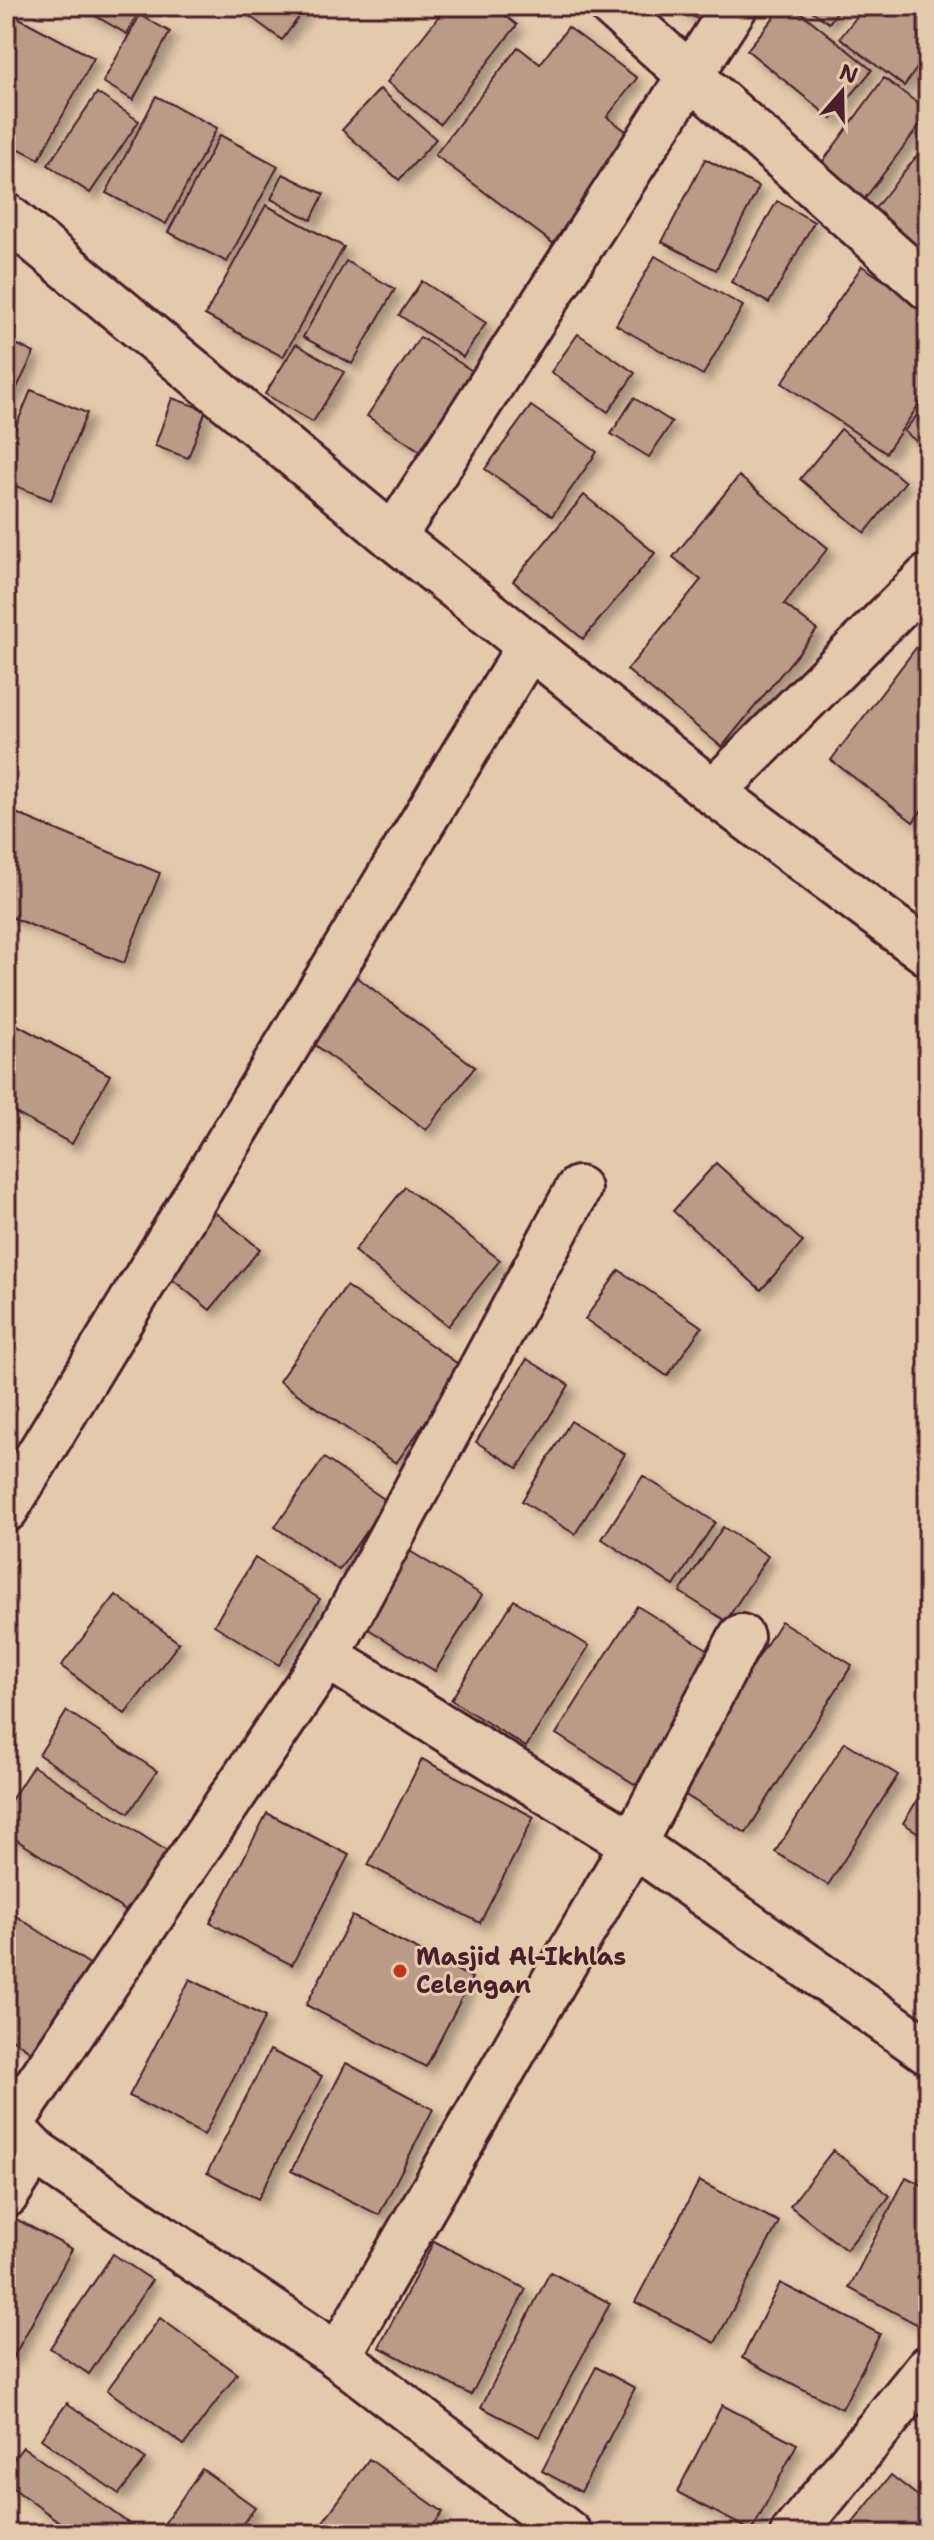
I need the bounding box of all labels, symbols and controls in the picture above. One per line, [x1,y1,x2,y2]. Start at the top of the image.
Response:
north arrow [802,52,882,132]
text: N [836,57,862,90]
place label: Masjid Al-Ikhlas Celengan [416,1941,626,2001]
marker: Masjid Al-Ikhlas Celengan [391,1962,409,1980]

